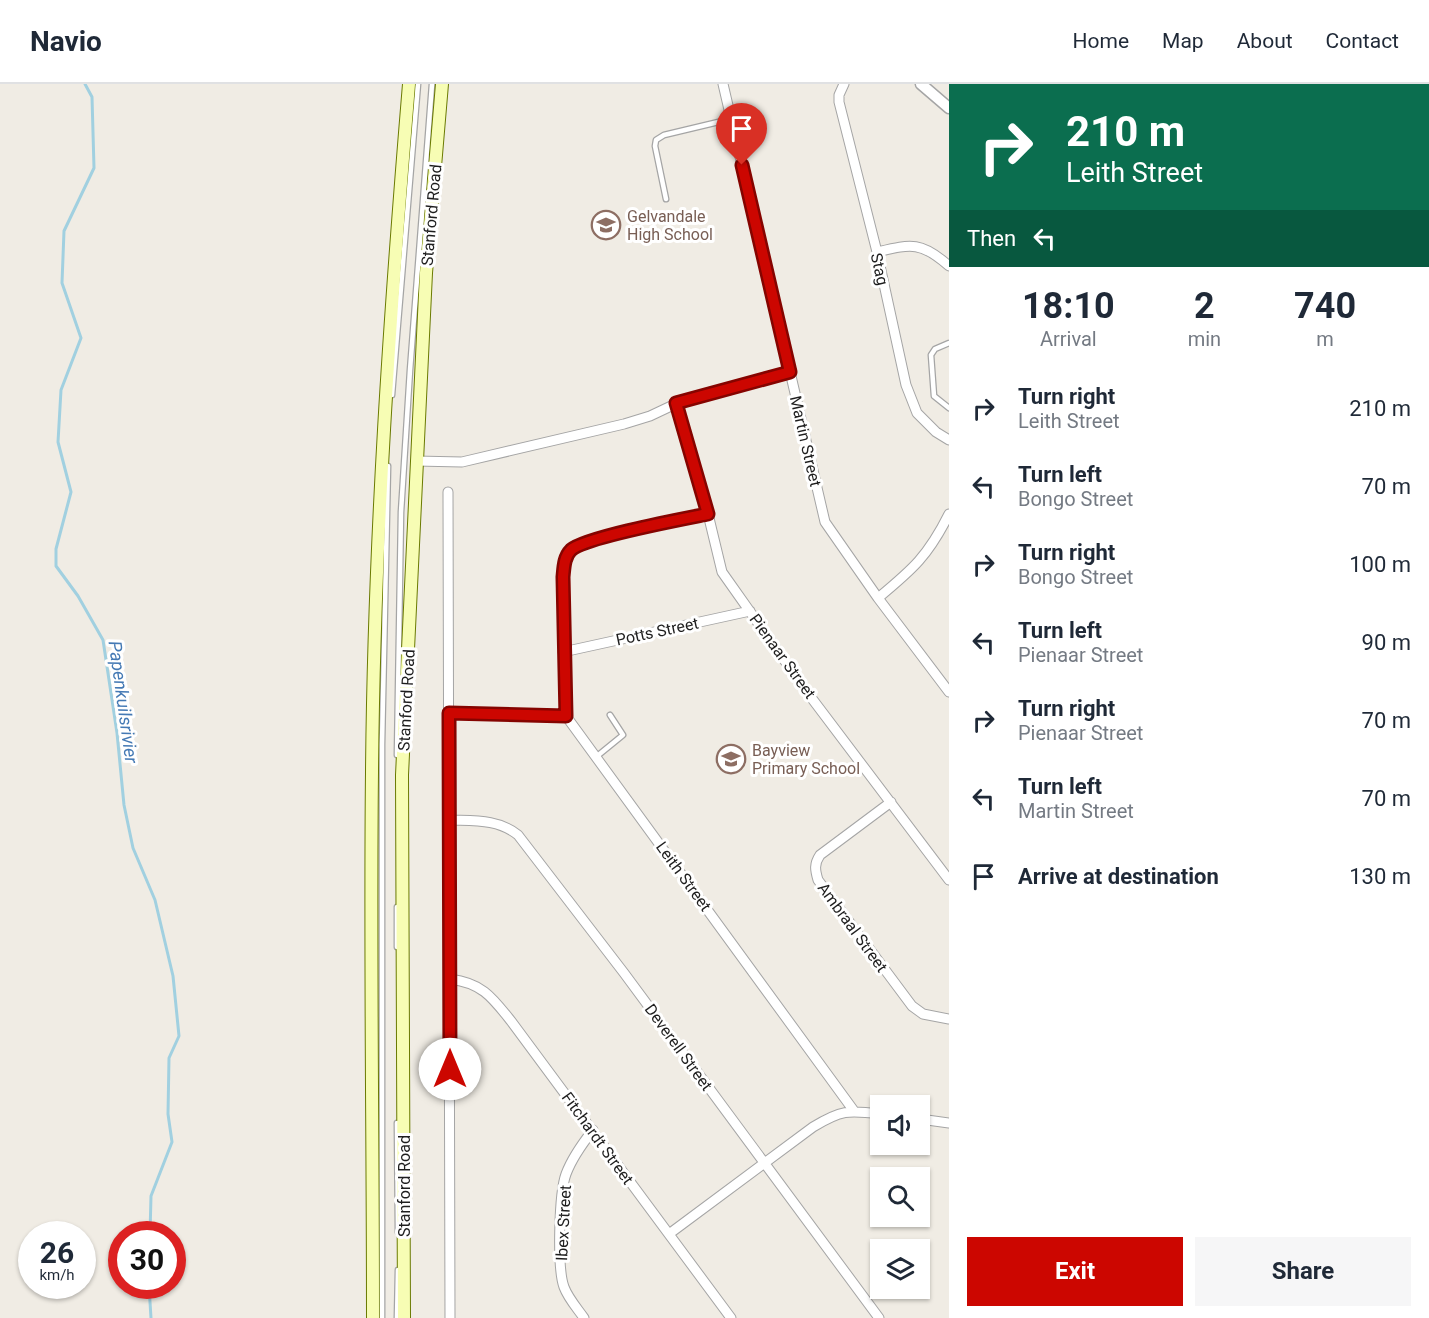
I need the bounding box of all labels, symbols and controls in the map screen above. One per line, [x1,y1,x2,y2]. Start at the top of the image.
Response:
text: Navio [30,25,102,58]
text: Home [1073,29,1129,53]
text: Map [1162,29,1204,53]
text: About [1237,29,1293,53]
text: Contact [1326,29,1399,53]
pin [716,103,767,165]
text: 210 m [1066,107,1185,156]
icon: right [967,108,1045,186]
icon: arrive [725,112,758,145]
text: Leith Street [1066,157,1203,189]
street label: Stanford Road [418,163,445,267]
place label: Gelvandale High School [627,207,713,244]
school or university icon: Gelvandale High School [590,209,622,241]
icon: left [1028,222,1061,255]
text: Then [967,226,1016,251]
street label: Stag [867,251,892,287]
text: 18:10 [1022,285,1115,327]
text: 2 [1194,285,1215,327]
text: 740 [1294,285,1356,327]
text: Arrival [1040,327,1097,351]
text: min [1188,327,1221,351]
text: m [1316,327,1334,351]
text: Turn right [1018,384,1115,409]
icon: right [967,392,1000,425]
street label: Martin Street [786,394,825,488]
text: 210 m [1349,396,1411,421]
text: Leith Street [1018,409,1120,433]
text: Turn left [1018,462,1102,487]
icon: left [967,470,1000,503]
text: 70 m [1362,474,1411,499]
text: Bongo Street [1018,487,1133,511]
text: Turn right [1018,540,1115,565]
icon: right [967,548,1000,581]
text: 100 m [1349,552,1411,577]
text: Bongo Street [1018,565,1133,589]
street label: Pienaar Street [745,610,820,702]
street label: Potts Street [614,613,700,650]
text: Turn left [1018,618,1102,643]
icon: left [967,626,1000,659]
text: 90 m [1362,630,1411,655]
water label: Papenkuilsrivier [105,639,143,765]
text: Pienaar Street [1018,643,1143,667]
street label: Stanford Road [394,649,419,751]
text: Turn right [1018,696,1115,721]
icon: right [967,704,1000,737]
text: 70 m [1362,708,1411,733]
text: Pienaar Street [1018,721,1143,745]
place label: Bayview Primary School [752,741,860,778]
school or university icon: Bayview Primary School [715,743,747,775]
text: Turn left [1018,774,1102,799]
icon: left [967,782,1000,815]
text: 70 m [1362,786,1411,811]
text: Martin Street [1018,799,1134,823]
street label: Leith Street [652,838,715,915]
icon: arrive [967,860,1000,893]
text: Arrive at destination [1018,864,1219,889]
text: 130 m [1349,864,1411,889]
street label: Ambraal Street [814,879,891,976]
street label: Deverell Street [641,1000,716,1094]
position arrow [418,1037,482,1101]
street label: Fitchardt Street [558,1088,637,1188]
map controls [870,1095,930,1299]
button: sound [870,1095,930,1155]
street label: Stanford Road [395,1135,414,1237]
button: search [870,1167,930,1227]
street label: Ibex Street [552,1185,575,1261]
speed limit sign: 30 [108,1221,186,1299]
text: 26 [40,1235,74,1270]
button: Exit [967,1237,1183,1306]
button: Share [1195,1237,1411,1306]
button: layers [870,1239,930,1299]
text: km/h [39,1266,75,1284]

